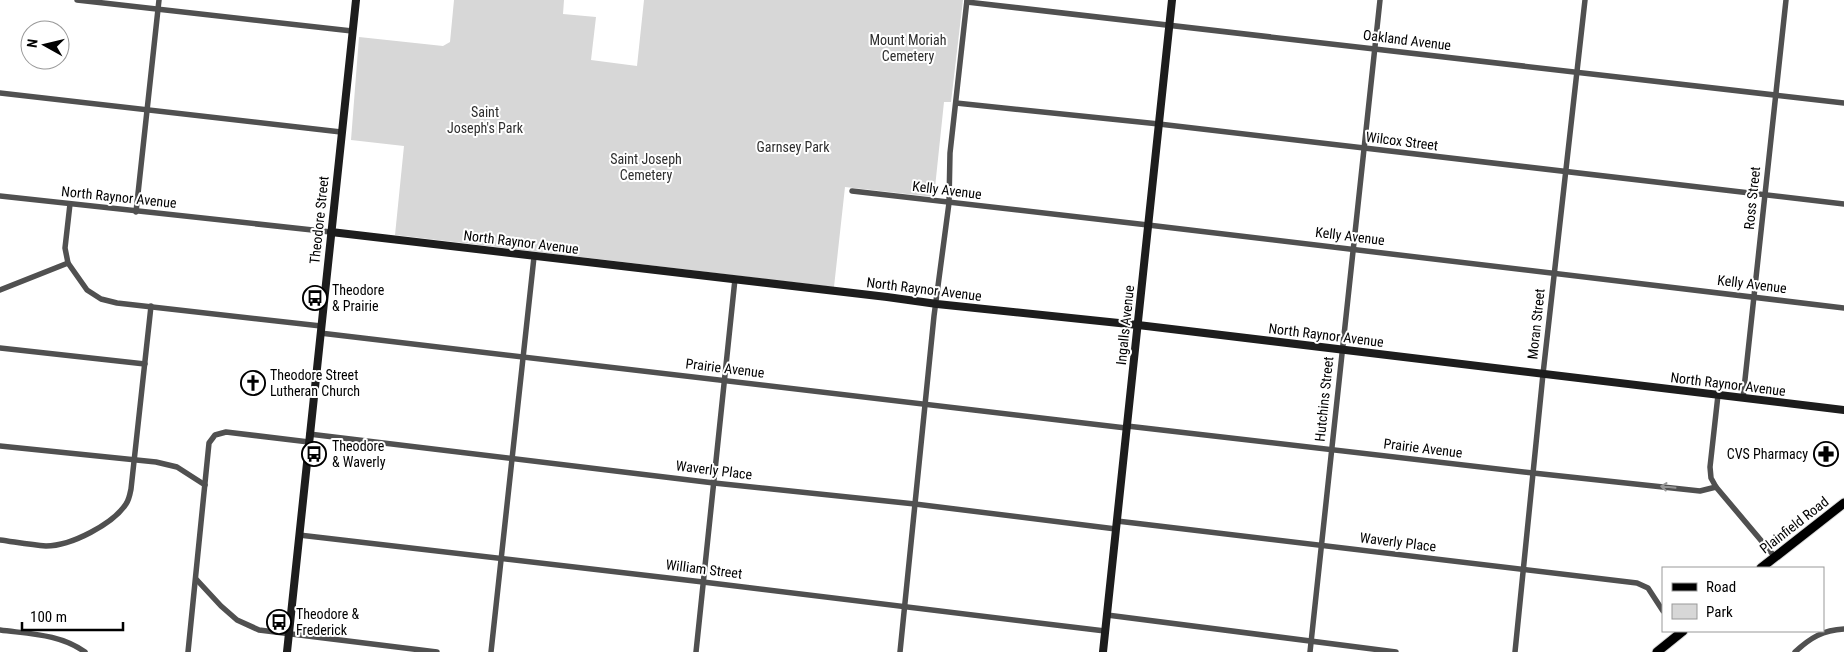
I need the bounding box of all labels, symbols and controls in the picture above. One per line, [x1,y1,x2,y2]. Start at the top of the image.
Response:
north arrow [20,20,70,70]
street label: Oakland Avenue [1362,27,1452,53]
park label: Mount Moriah Cemetery [869,32,947,64]
text: N [24,38,41,49]
park label: Saint Joseph's Park [447,104,524,136]
street label: Wilcox Street [1365,129,1439,153]
park label: Garnsey Park [757,139,830,155]
park label: Saint Joseph Cemetery [610,151,682,183]
street label: Ross Street [1741,166,1763,230]
street label: Theodore Street [306,175,332,265]
street label: Kelly Avenue [911,178,983,202]
street label: North Raynor Avenue [61,183,178,211]
street label: Kelly Avenue [1314,224,1386,248]
street label: North Raynor Avenue [463,227,580,257]
street label: Kelly Avenue [1716,272,1788,296]
street label: North Raynor Avenue [866,274,983,304]
place label: Theodore & Prairie [332,282,385,314]
street label: Ingalls Avenue [1113,284,1137,366]
bus stop icon: Theodore & Prairie [302,285,328,311]
street label: Moran Street [1524,288,1548,360]
street label: North Raynor Avenue [1268,320,1385,350]
street label: Prairie Avenue [685,355,766,381]
street label: Hutchins Street [1312,356,1336,442]
place label: Theodore Street Lutheran Church [270,367,360,399]
street label: North Raynor Avenue [1670,369,1787,399]
church icon: Theodore Street Lutheran Church [240,370,266,396]
street label: Prairie Avenue [1383,435,1464,461]
place label: Theodore & Waverly [332,438,386,470]
bus stop icon: Theodore & Waverly [301,441,327,467]
pharmacy icon: CVS Pharmacy [1813,441,1839,467]
place label: CVS Pharmacy [1727,446,1808,462]
street label: Waverly Place [675,457,753,483]
one-way arrow [1660,482,1676,492]
street label: Plainfield Road [1757,493,1831,557]
street label: Waverly Place [1359,529,1437,555]
street label: William Street [665,556,743,582]
legend [1662,567,1824,632]
text: Road [1706,578,1736,596]
scale bar [22,600,124,632]
text: Park [1706,603,1733,621]
place label: Theodore & Frederick [296,606,360,638]
text: 100 m [30,608,67,626]
bus stop icon: Theodore & Frederick [266,609,292,635]

